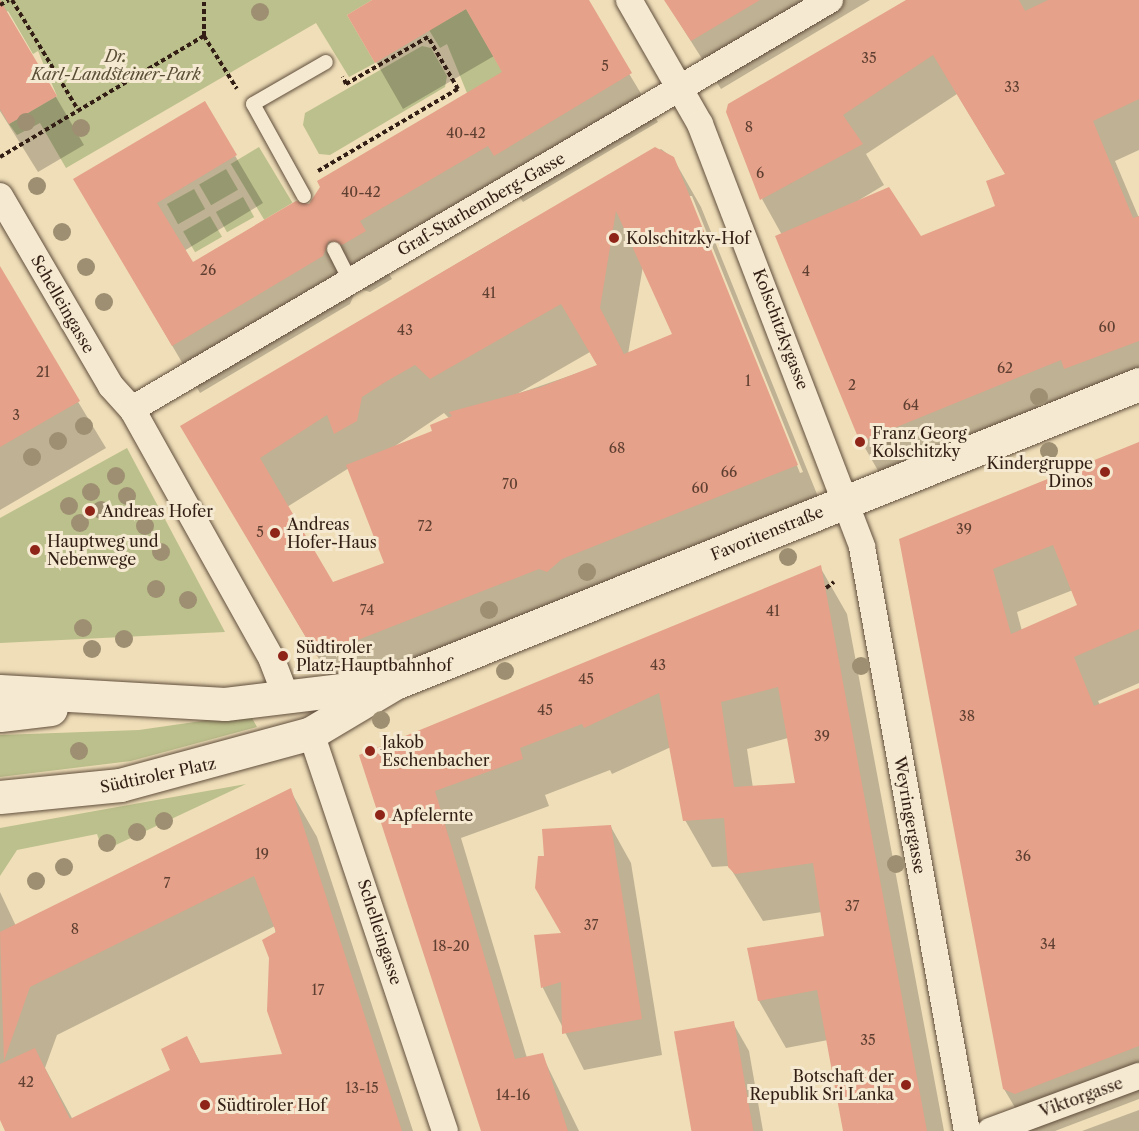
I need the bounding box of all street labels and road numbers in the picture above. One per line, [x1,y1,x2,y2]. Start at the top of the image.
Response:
street label: Graf-Starhemberg-Gasse [394,148,568,260]
street label: Schelleingasse [27,252,99,356]
street label: Kolschitzkygasse [749,266,813,392]
street label: Favoritenstraße [708,502,826,564]
street label: Südtiroler Platz [98,753,218,797]
street label: Weyringergasse [890,755,930,875]
street label: Schelleingasse [354,877,406,987]
street label: Viktorgasse [1037,1073,1125,1121]

